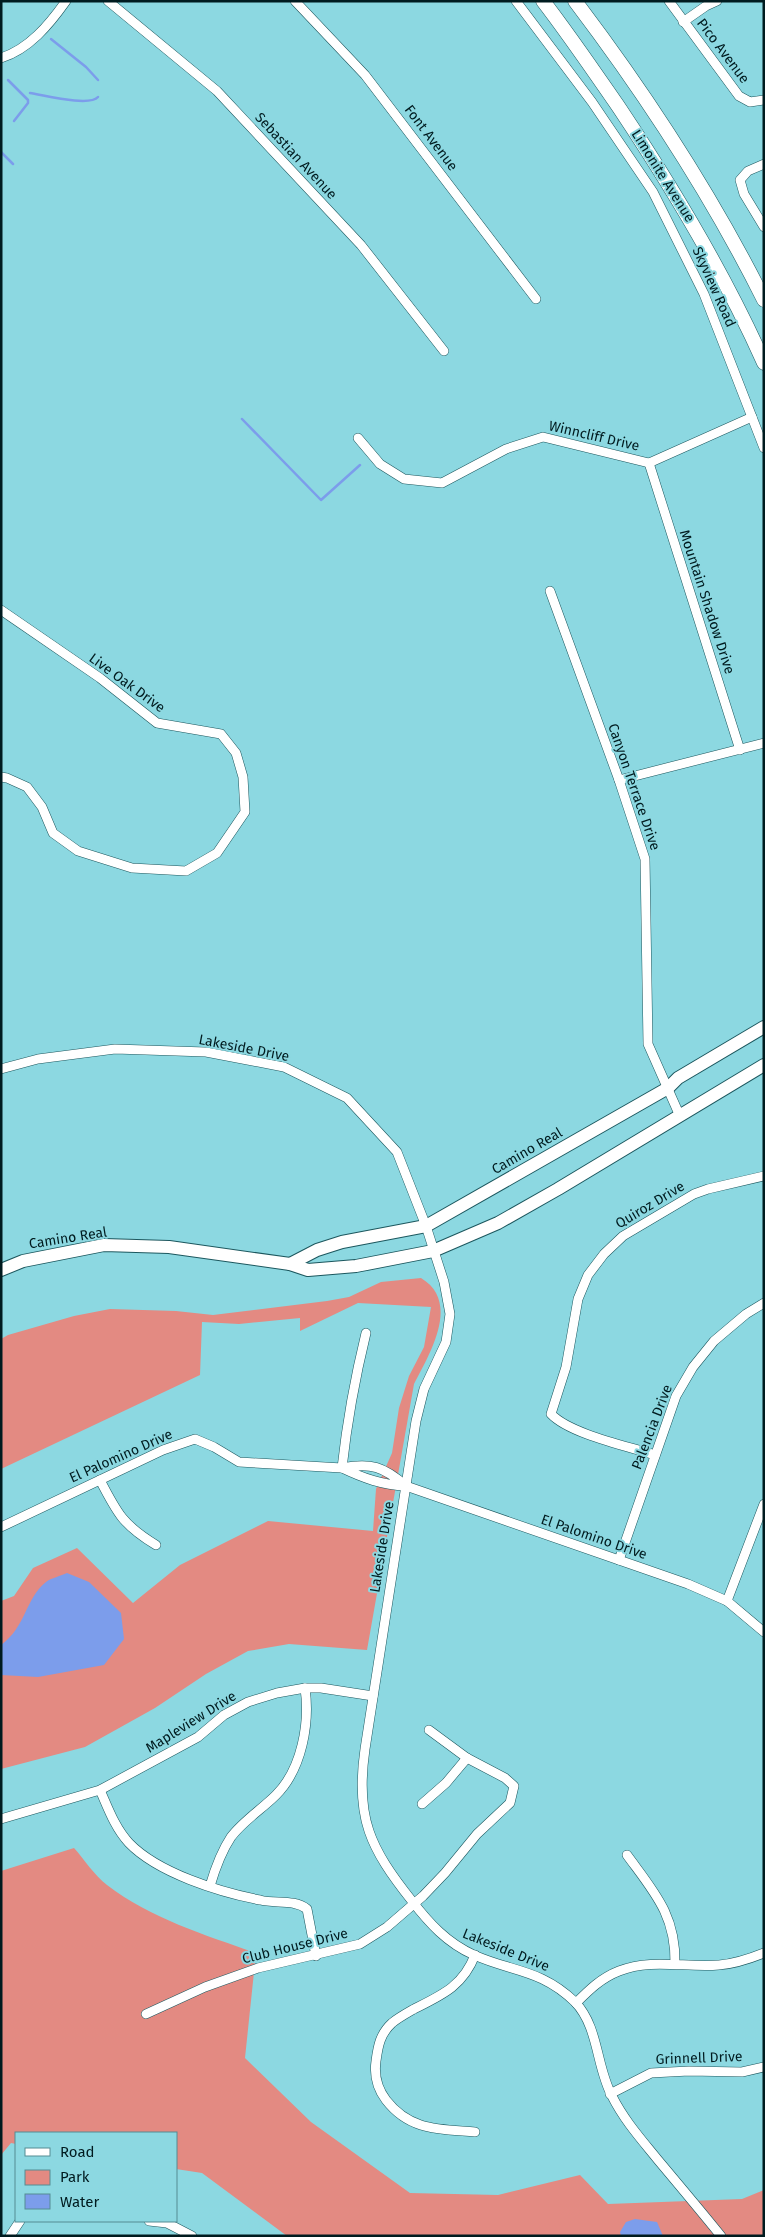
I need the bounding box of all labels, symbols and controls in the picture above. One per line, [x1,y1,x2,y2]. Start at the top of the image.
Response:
street label: Pico Avenue [693,15,753,87]
street label: Font Avenue [401,102,461,174]
street label: Sebastian Avenue [251,109,341,203]
street label: Limonite Avenue [628,127,698,225]
street label: Skyview Road [689,244,739,330]
street label: Winncliff Drive [547,417,641,455]
street label: Mountain Shadow Drive [676,528,738,676]
street label: Live Oak Drive [86,650,168,716]
street label: Canyon Terrace Drive [604,721,664,853]
street label: Lakeside Drive [197,1031,291,1065]
street label: Camino Real [489,1124,565,1178]
street label: Quiroz Drive [612,1178,688,1232]
street label: Camino Real [28,1223,108,1253]
street label: Palencia Drive [628,1382,676,1472]
street label: El Palomino Drive [67,1426,175,1486]
street label: Lakeside Drive [366,1500,398,1594]
street label: El Palomino Drive [539,1511,649,1563]
street label: Mapleview Drive [143,1687,239,1757]
street label: Club House Drive [240,1925,350,1967]
street label: Lakeside Drive [460,1925,552,1975]
street label: Grinnell Drive [655,2048,743,2068]
legend [15,2132,178,2222]
text: Road [60,2143,95,2161]
text: Park [60,2168,90,2186]
text: Water [60,2193,99,2211]

